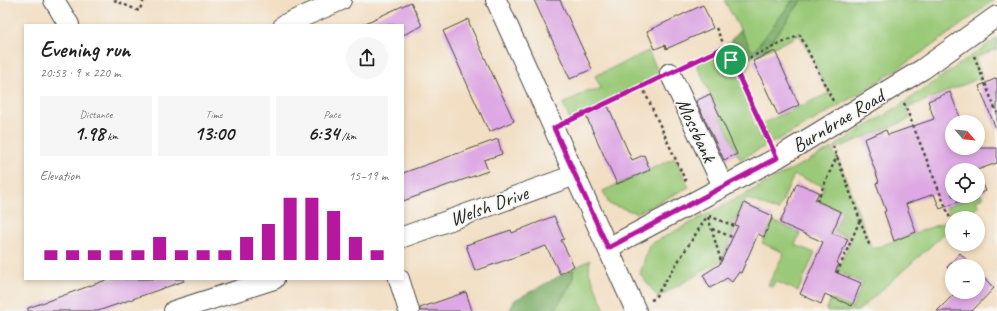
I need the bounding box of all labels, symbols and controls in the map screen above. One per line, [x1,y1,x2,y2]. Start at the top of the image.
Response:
text: Evening run [40,36,130,64]
button: share [346,37,388,79]
pin [714,43,748,77]
icon: arrive [720,49,742,71]
text: 20:53 · 9 × 220 m [40,65,121,81]
street label: Burnbrae Road [788,82,891,158]
street label: Mossbank [670,94,722,168]
text: Distance [80,107,112,121]
text: Time [206,107,222,121]
text: Pace [324,107,340,121]
north arrow [945,115,985,155]
map controls [945,115,985,299]
text: 1.98 [74,121,105,146]
text: 13:00 [194,121,234,146]
text: 6:34 [308,121,339,146]
text: km [105,129,118,143]
text: /km [339,129,356,143]
button: locate [945,163,985,203]
text: Elevation [40,168,80,184]
text: 15–19 m [348,168,388,184]
street label: Welsh Drive [447,180,533,232]
button: + [945,211,985,251]
button: − [945,259,985,299]

